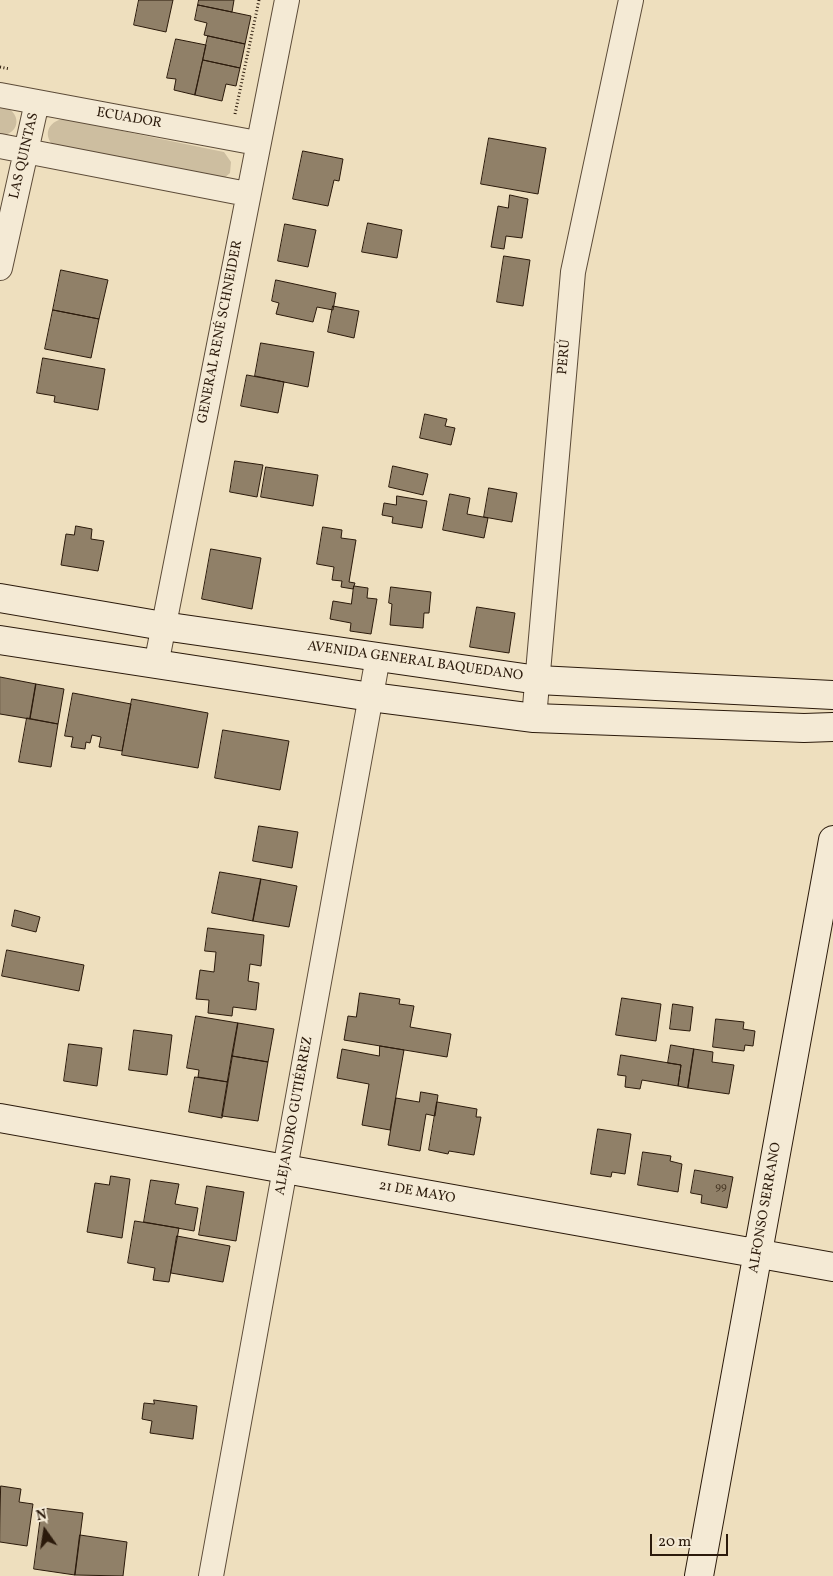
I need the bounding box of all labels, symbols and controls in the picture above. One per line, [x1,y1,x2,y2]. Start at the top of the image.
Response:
street label: ECUADOR [95,105,163,133]
street label: LAS QUINTAS [7,111,43,201]
street label: GENERAL RENÉ SCHNEIDER [195,239,247,425]
street label: PERÚ [555,339,575,375]
street label: AVENIDA GENERAL BAQUEDANO [306,639,524,685]
street label: ALEJANDRO GUTIÉRREZ [273,1035,317,1197]
street label: ALFONSO SERRANO [746,1141,786,1275]
street label: 21 DE MAYO [377,1178,457,1208]
house number: 99 [715,1181,727,1195]
text: N [34,1505,49,1526]
north arrow [20,1506,70,1556]
scale bar [653,1524,730,1556]
text: 20 m [658,1532,691,1553]

